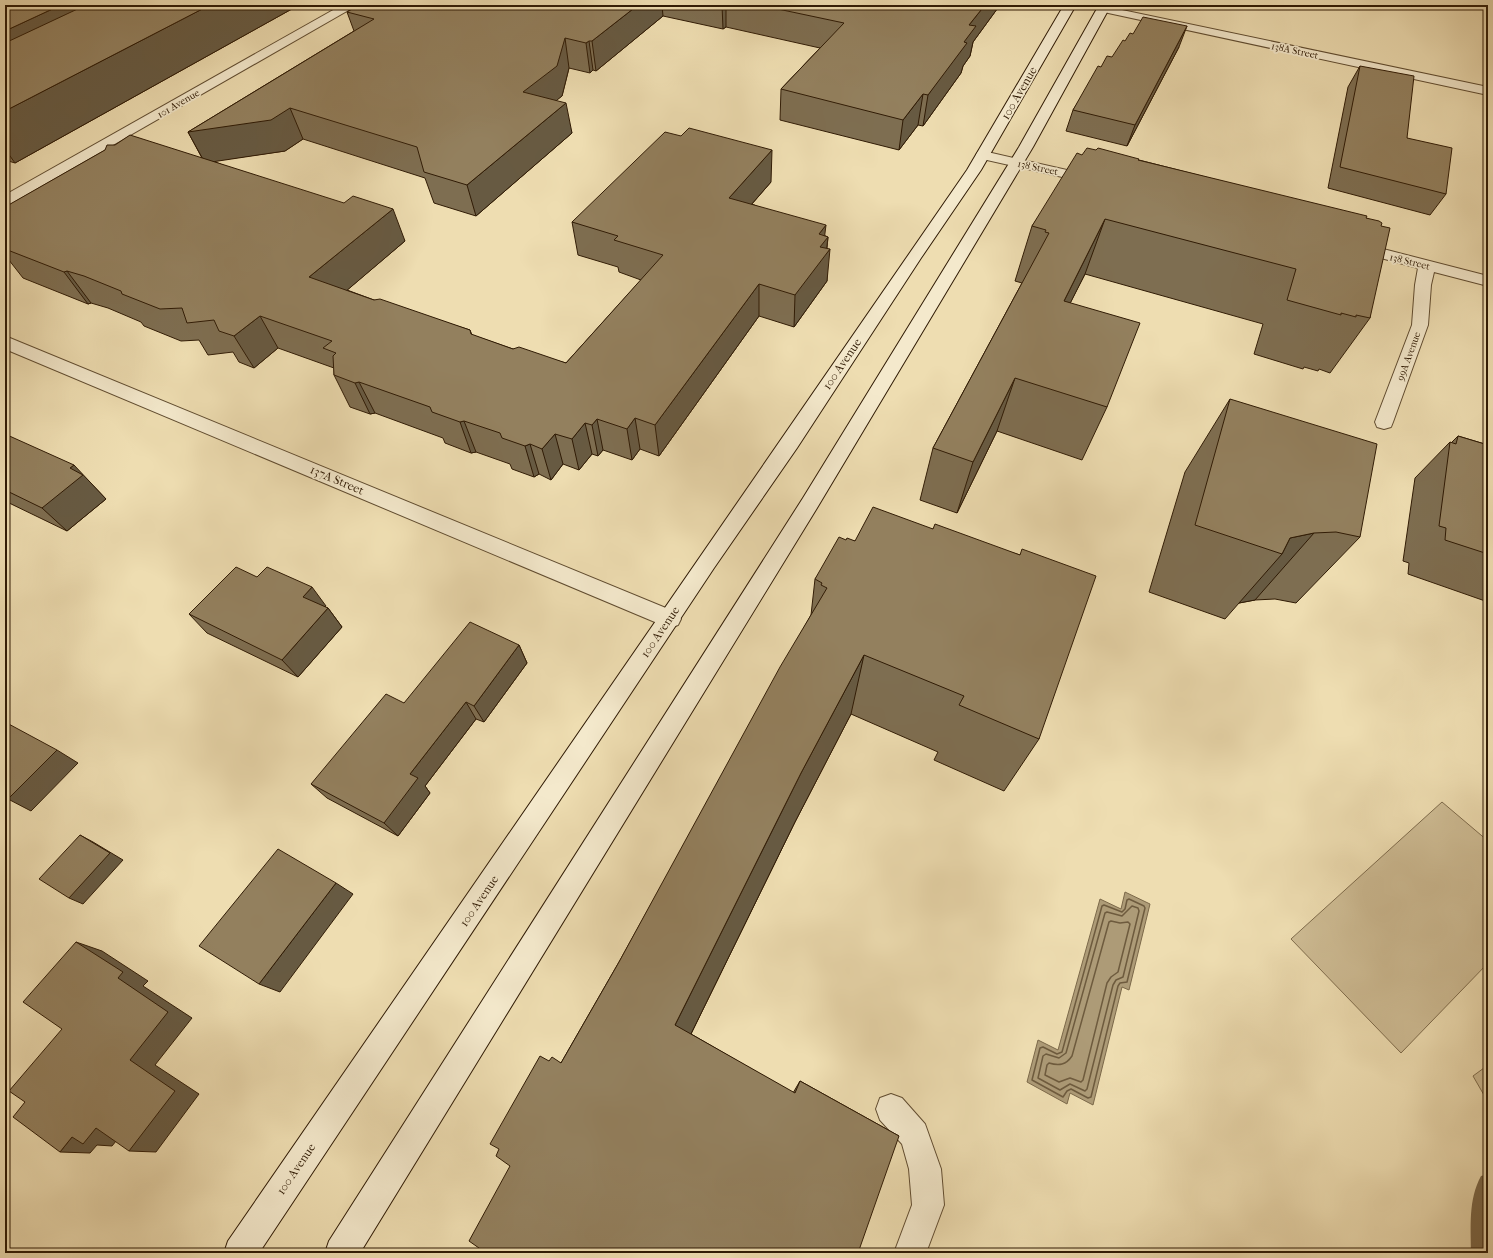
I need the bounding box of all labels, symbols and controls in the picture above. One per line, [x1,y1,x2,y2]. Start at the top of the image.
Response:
street label: 138A Street [1270,40,1320,62]
street label: 100 Avenue [998,64,1040,122]
street label: 101 Avenue [155,87,202,121]
street label: 138 Street [1016,158,1060,178]
street label: 138 Street [1388,251,1432,273]
street label: 99A Avenue [1395,330,1423,383]
street label: 100 Avenue [820,336,864,392]
street label: 137A Street [308,462,367,498]
street label: 100 Avenue [638,604,682,660]
street label: 100 Avenue [457,873,501,929]
street label: 100 Avenue [274,1141,318,1197]

